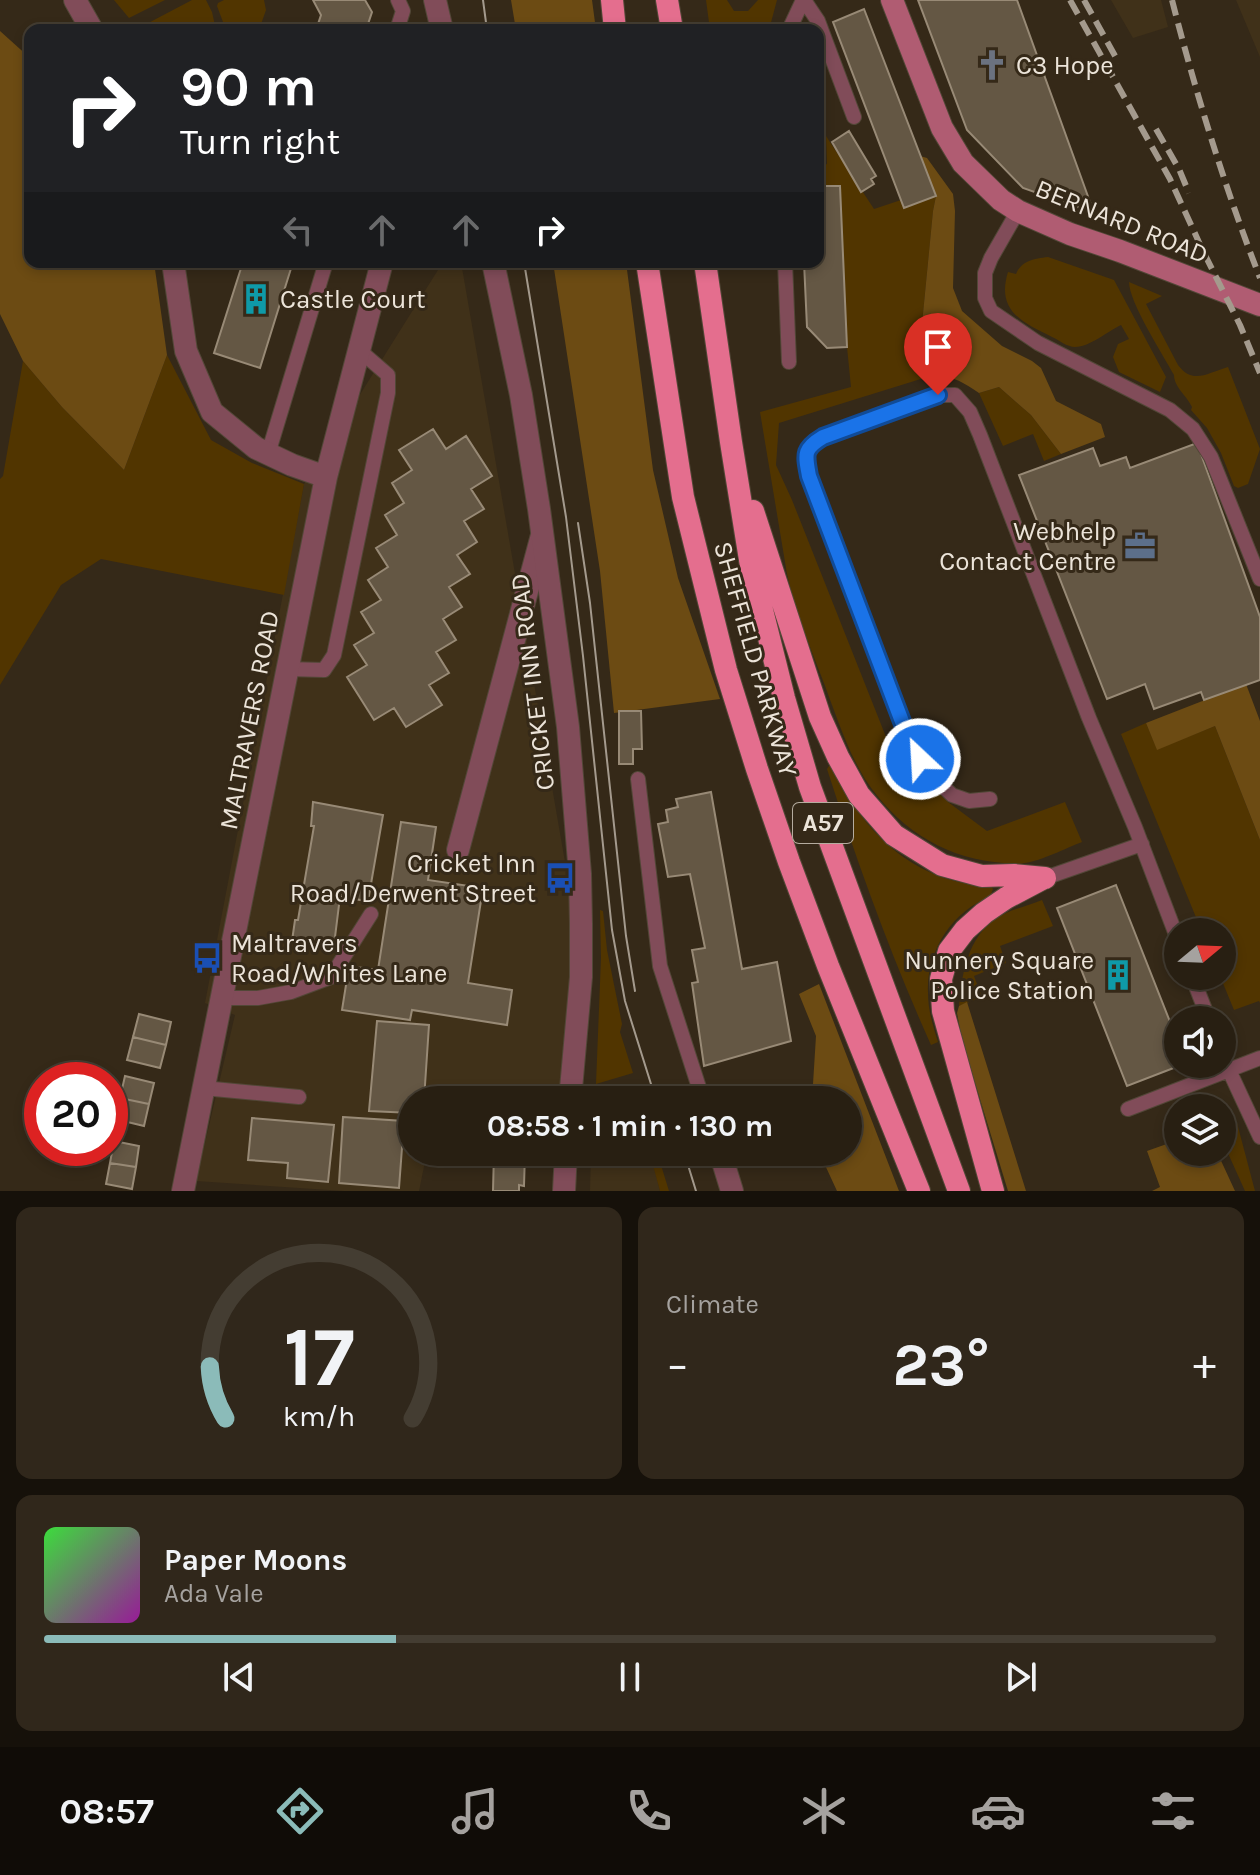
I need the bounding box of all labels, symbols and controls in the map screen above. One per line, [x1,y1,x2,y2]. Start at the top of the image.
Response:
church icon: C3 Hope [975,48,1009,82]
place label: C3 Hope [1016,50,1114,81]
text: 90 m [180,54,317,119]
icon: right [48,56,152,160]
text: Turn right [180,121,340,163]
street label: BERNARD ROAD [1031,173,1213,270]
icon: left [276,208,320,252]
icon: ahead [360,208,404,252]
icon: ahead [444,208,488,252]
icon: right [528,208,572,252]
building icon: Castle Court [239,282,273,316]
place label: Castle Court [280,284,426,315]
pin [904,313,972,395]
icon: arrive [916,325,960,369]
place label: Webhelp Contact Centre [939,516,1116,577]
office icon: Webhelp Contact Centre [1123,529,1157,563]
street label: SHEFFIELD PARKWAY [707,538,804,781]
street label: CRICKET INN ROAD [504,572,561,792]
street label: MALTRAVERS ROAD [213,608,286,832]
position arrow [878,717,962,801]
road number: A57 [793,803,853,843]
place label: Cricket Inn Road/Derwent Street [290,848,536,909]
bus stop icon: Cricket Inn Road/Derwent Street [543,861,577,895]
north arrow [1164,918,1236,990]
map controls [1164,918,1236,1166]
place label: Maltravers Road/Whites Lane [231,928,447,989]
bus stop icon: Maltravers Road/Whites Lane [190,941,224,975]
place label: Nunnery Square Police Station [904,945,1094,1006]
building icon: Nunnery Square Police Station [1101,958,1135,992]
button: sound [1164,1006,1236,1078]
speed limit sign: 20 [24,1062,128,1166]
button: layers [1164,1094,1236,1166]
text: 08:58 · 1 min · 130 m [487,1108,773,1144]
text: Climate [666,1289,759,1320]
text: 17 [283,1309,355,1406]
text: 23° [893,1330,989,1400]
text: − [666,1339,689,1390]
text: + [1193,1339,1216,1390]
text: km/h [283,1400,355,1433]
text: Paper Moons [164,1542,347,1578]
text: Ada Vale [164,1578,264,1609]
icon: previous [217,1655,261,1699]
icon: pause [608,1655,652,1699]
icon: next [999,1655,1043,1699]
icon: directions [272,1783,328,1839]
icon: music [447,1783,503,1839]
icon: phone [621,1783,677,1839]
icon: climate [796,1783,852,1839]
icon: car [970,1783,1026,1839]
icon: filters [1145,1783,1201,1839]
text: 08:57 [59,1790,154,1832]

